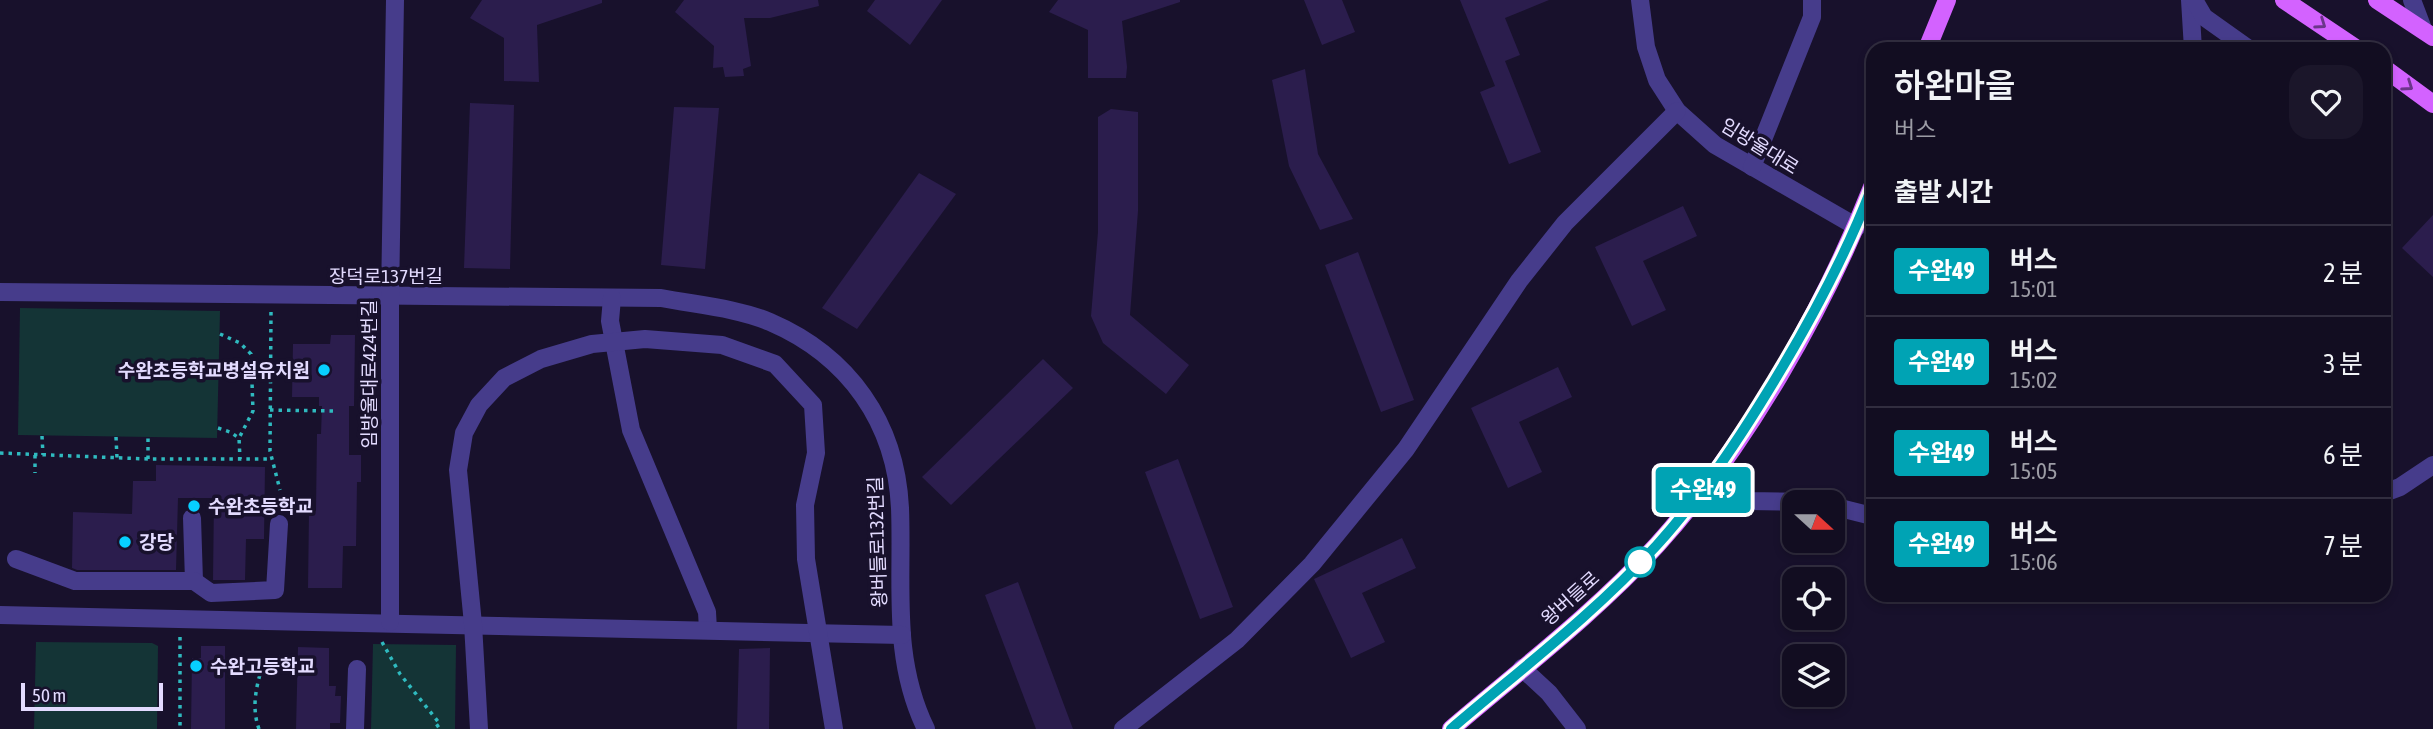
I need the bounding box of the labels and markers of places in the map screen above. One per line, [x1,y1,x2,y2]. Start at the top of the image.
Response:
place label: 수완초등학교병설유치원 [118,359,310,381]
marker: 수완초등학교병설유치원 [316,362,332,378]
place label: 수완초등학교 [208,495,313,517]
marker: 수완초등학교 [186,498,202,514]
place label: 강당 [139,531,174,553]
marker: 강당 [117,534,133,550]
unlabelled marker [1625,547,1655,577]
place label: 수완고등학교 [210,655,315,677]
marker: 수완고등학교 [188,658,204,674]

